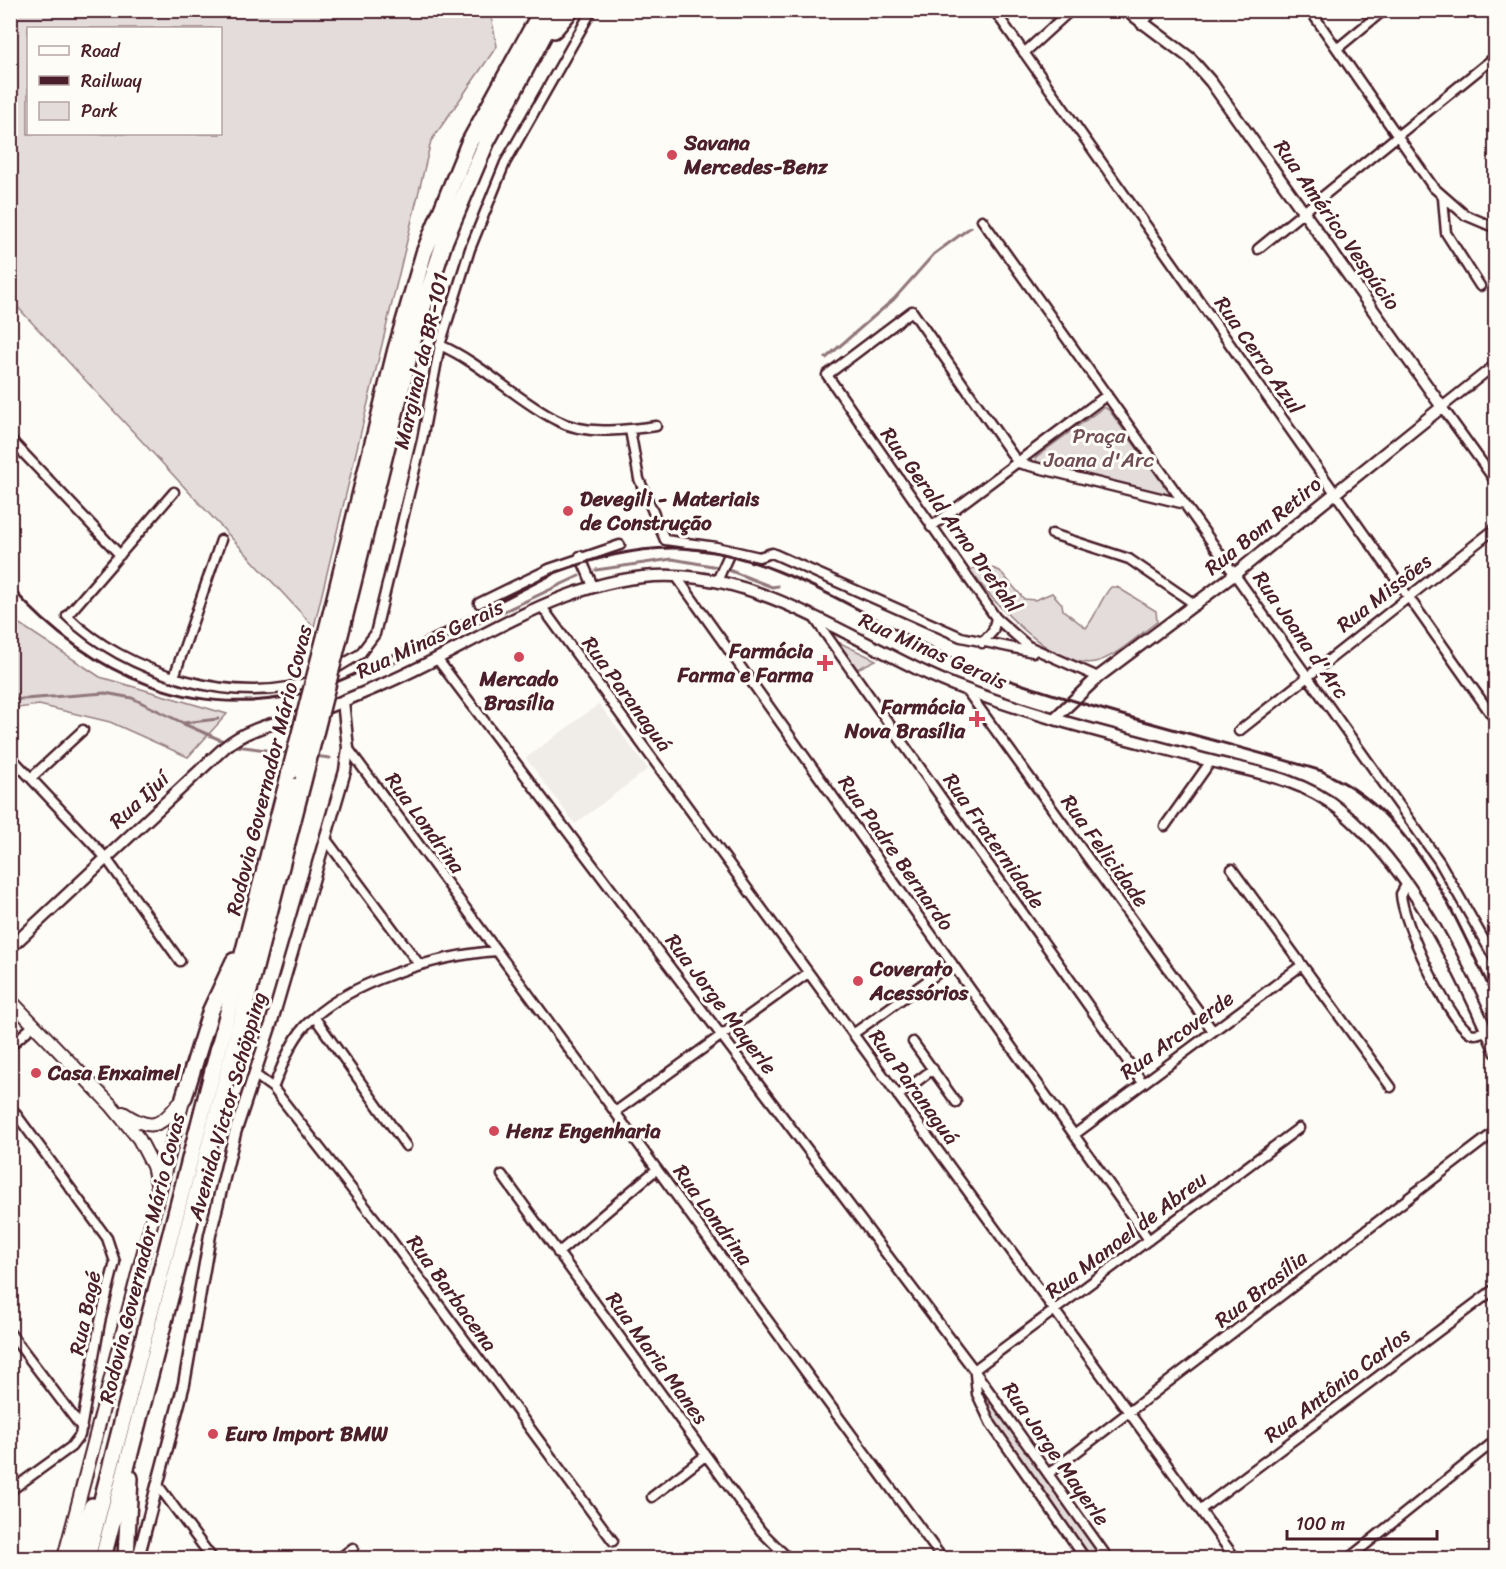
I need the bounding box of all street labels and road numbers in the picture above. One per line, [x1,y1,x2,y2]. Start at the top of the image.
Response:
street label: Rua Américo Vespúcio [1263,131,1411,319]
street label: Marginal da BR-101 [382,269,460,453]
street label: Rua Cerro Azul [1204,288,1315,423]
street label: Rua Gerald Arno Drefahl [870,418,1033,622]
street label: Rua Bom Retiro [1196,466,1330,586]
street label: Rua Missões [1328,543,1441,643]
street label: Rua Joana d'Arc [1242,563,1360,708]
street label: Rua Minas Gerais [350,588,510,690]
street label: Rua Minas Gerais [853,601,1014,701]
street label: Rodovia Governador Mário Covas [214,620,324,919]
street label: Rua Paranaguá [572,628,683,761]
street label: Rua Ijuí [100,760,180,839]
street label: Rua Londrina [375,764,476,883]
street label: Rua Fraternidade [933,765,1055,917]
street label: Rua Padre Bernardo [828,767,964,939]
street label: Rua Felicidade [1051,786,1160,916]
street label: Rua Jorge Mayerle [655,925,787,1083]
street label: Rua Arcoverde [1112,980,1243,1090]
street label: Avenida Victor Schöpping [176,987,278,1226]
street label: Rua Paranaguá [859,1021,970,1154]
street label: Rodovia Governador Mário Covas [87,1108,197,1407]
street label: Rua Londrina [663,1156,764,1275]
street label: Rua Manoel de Abreu [1037,1161,1216,1309]
street label: Rua Barbacena [396,1226,508,1360]
street label: Rua Brasília [1206,1240,1317,1338]
street label: Rua Bagé [58,1267,113,1359]
street label: Rua Maria Manes [595,1283,719,1433]
street label: Rua Antônio Carlos [1255,1317,1419,1453]
street label: Rua Jorge Mayerle [992,1374,1120,1534]

